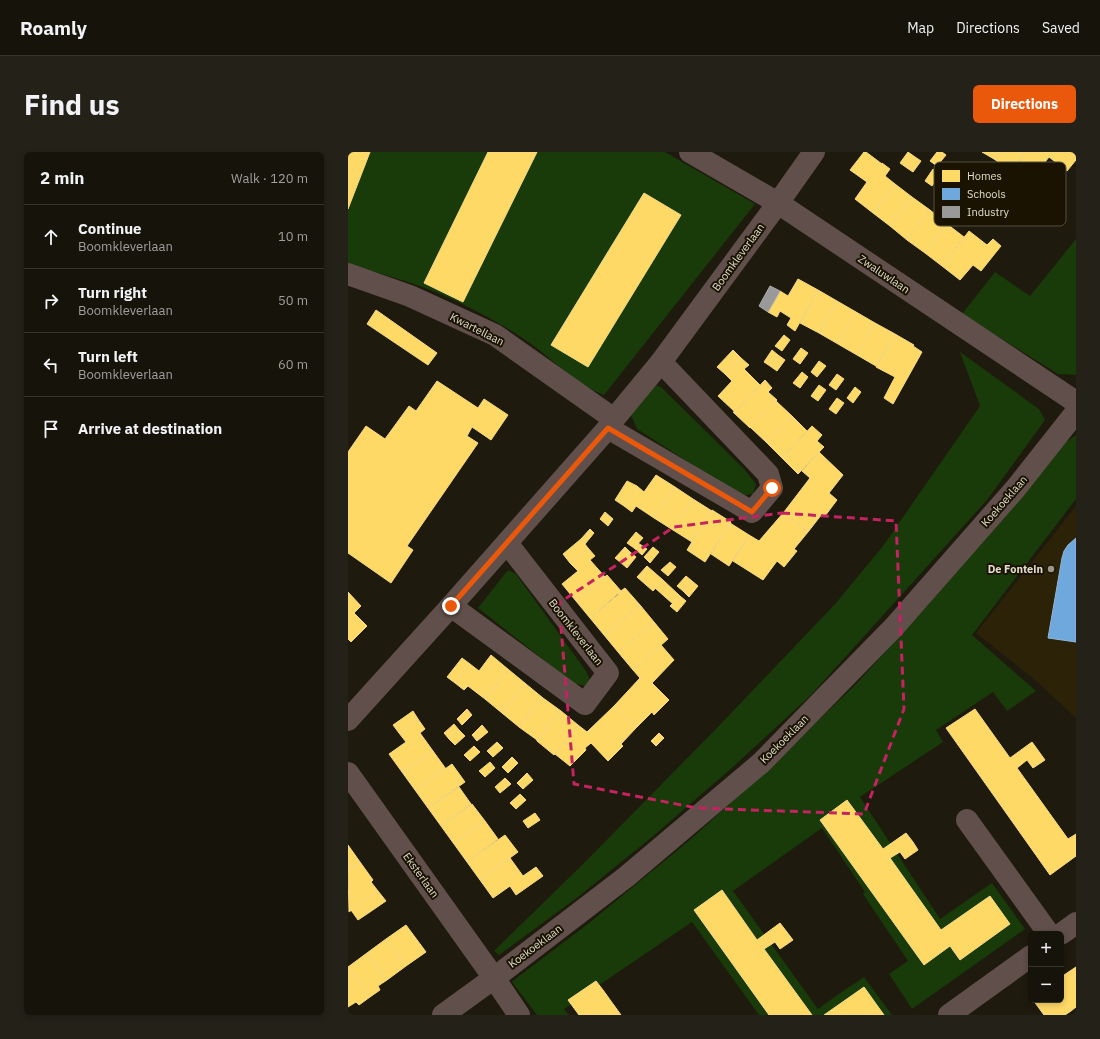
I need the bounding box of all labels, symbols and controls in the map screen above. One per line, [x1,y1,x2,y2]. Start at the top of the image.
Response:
text: Roamly [20,16,87,40]
text: Map [907,19,934,37]
text: Directions [956,19,1020,37]
text: Saved [1042,19,1080,37]
button: Directions [973,85,1076,123]
text: Find us [24,86,120,123]
legend [934,162,1066,226]
text: 2 min [40,167,84,189]
text: Homes [967,169,1002,183]
text: Walk · 120 m [231,170,308,187]
text: Schools [967,187,1006,201]
text: Industry [967,205,1010,219]
text: Continue [78,219,142,238]
street label: Boomkleverlaan [709,220,767,294]
icon: ahead [40,226,62,248]
text: 10 m [278,228,308,245]
text: Boomkleverlaan [78,238,173,255]
street label: Zwaluwlaan [856,252,912,296]
text: Turn right [78,283,147,302]
icon: right [40,290,62,312]
text: 50 m [278,292,308,309]
text: Boomkleverlaan [78,302,173,319]
street label: Kwartellaan [448,309,506,349]
text: Turn left [78,347,138,366]
icon: left [40,354,62,376]
text: 60 m [278,356,308,373]
text: Boomkleverlaan [78,366,173,383]
icon: arrive [40,418,62,440]
text: Arrive at destination [78,419,222,438]
street label: Koekoeklaan [978,472,1030,530]
route start [763,479,781,497]
place label: De Fontein [988,562,1043,576]
marker: De Fontein [1046,564,1056,574]
street label: Boomkleverlaan [546,596,606,668]
route end [442,597,460,615]
street label: Koekoeklaan [757,712,811,766]
street label: Eksterlaan [400,850,442,900]
street label: Koekoeklaan [505,921,565,971]
map controls [1028,931,1064,1003]
button: + [1028,931,1064,967]
button: − [1028,967,1064,1003]

